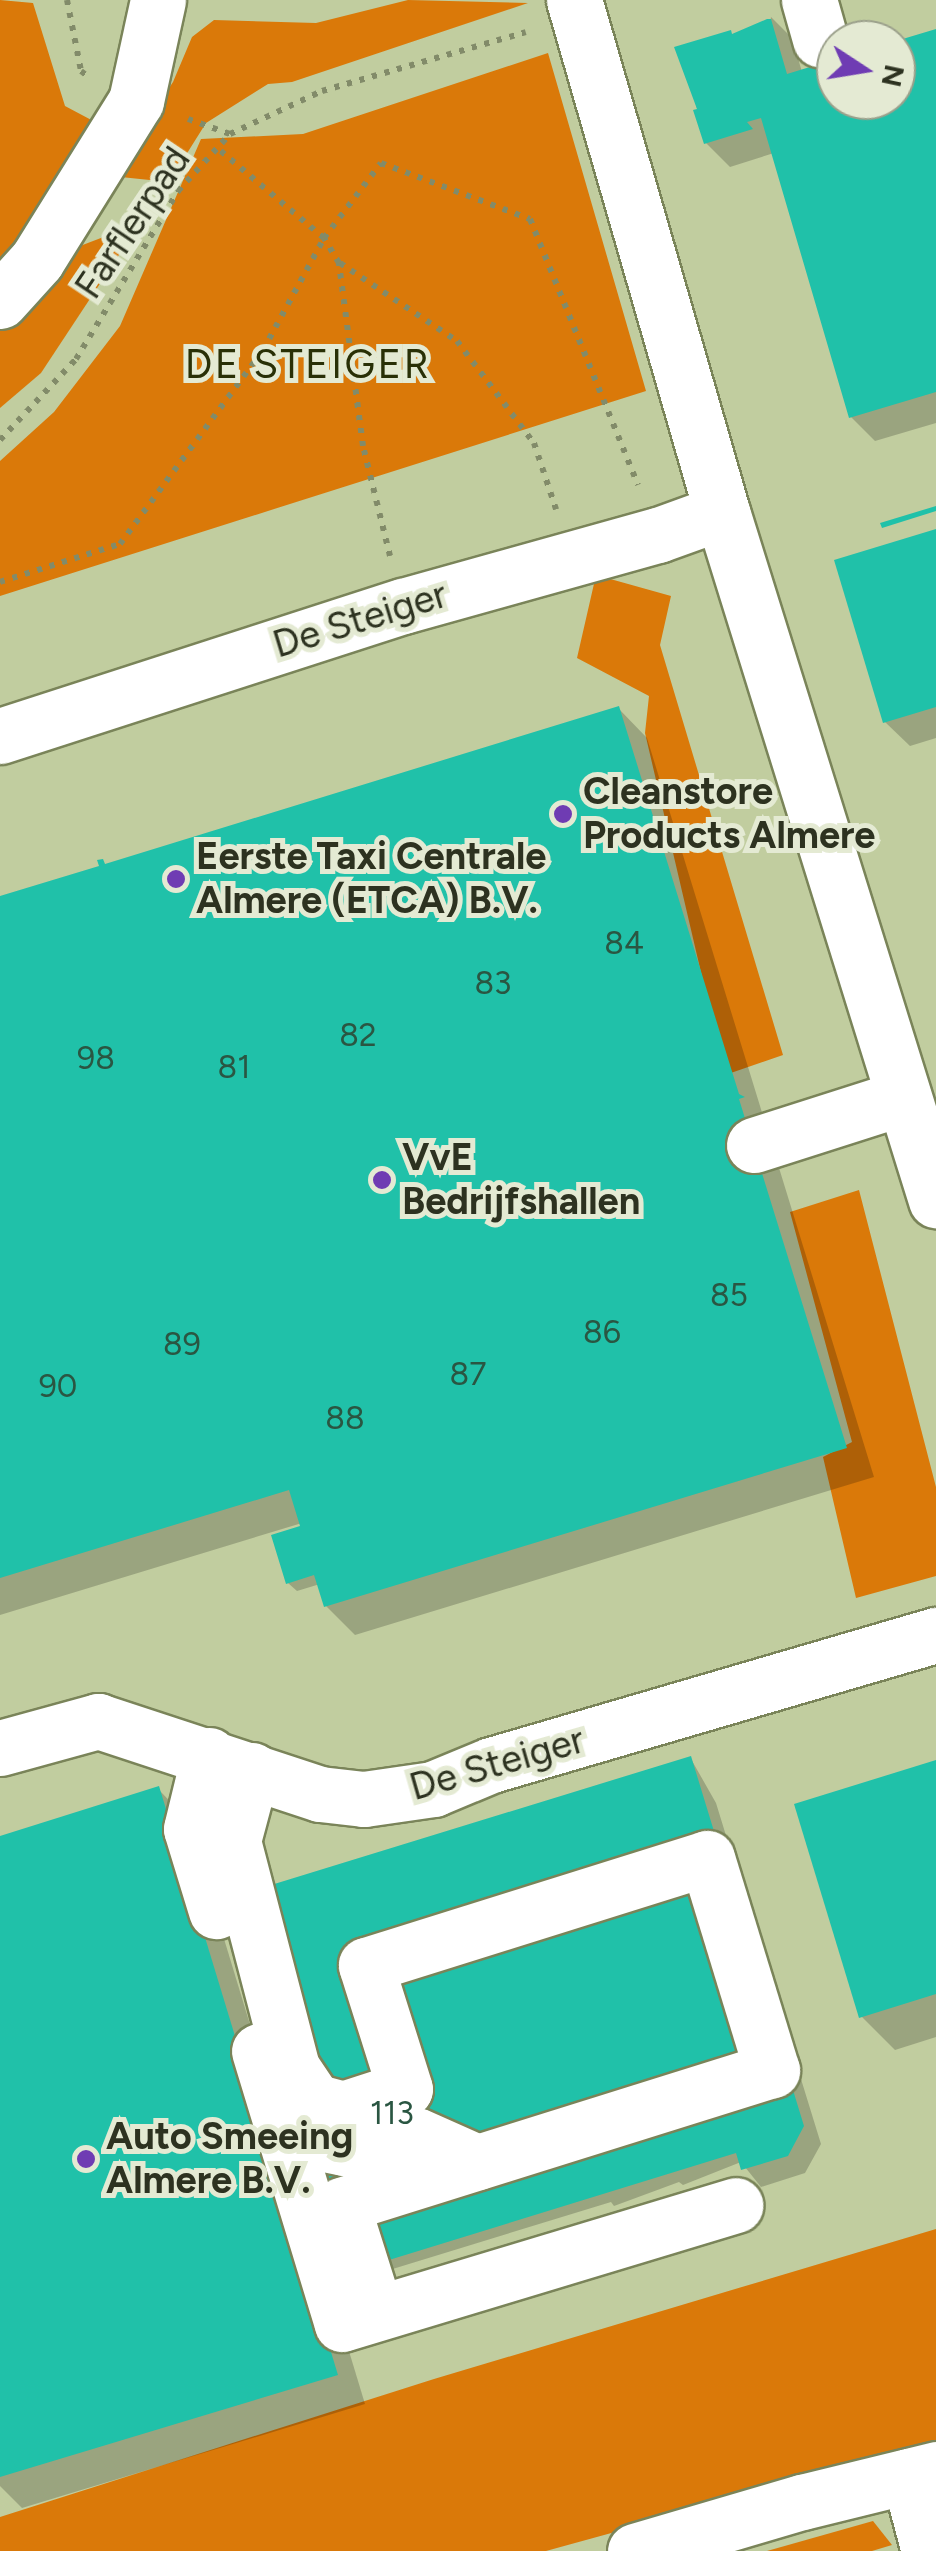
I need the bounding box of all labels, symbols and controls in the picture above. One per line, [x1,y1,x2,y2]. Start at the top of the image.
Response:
north arrow [816,20,916,120]
text: N [875,62,912,90]
street label: Farflerpad [66,139,200,307]
district label: DE STEIGER [185,340,431,388]
street label: De Steiger [268,572,452,668]
place label: Cleanstore Products Almere [583,769,875,858]
marker: Cleanstore Products Almere [552,803,574,825]
place label: Eerste Taxi Centrale Almere (ETCA) B.V. [196,834,546,924]
marker: Eerste Taxi Centrale Almere (ETCA) B.V. [165,868,187,890]
house number: 84 [604,924,644,962]
house number: 83 [474,964,512,1002]
house number: 82 [339,1016,377,1054]
house number: 98 [77,1039,115,1077]
house number: 81 [218,1048,250,1086]
place label: VvE Bedrijfshallen [402,1135,640,1224]
marker: VvE Bedrijfshallen [371,1169,393,1191]
house number: 85 [710,1276,748,1314]
house number: 86 [583,1313,621,1351]
house number: 89 [163,1325,201,1363]
house number: 87 [450,1355,486,1393]
house number: 90 [39,1367,77,1405]
house number: 88 [325,1399,365,1437]
street label: De Steiger [405,1717,589,1811]
house number: 113 [370,2094,414,2132]
place label: Auto Smeeing Almere B.V. [106,2114,353,2204]
marker: Auto Smeeing Almere B.V. [75,2148,97,2170]

